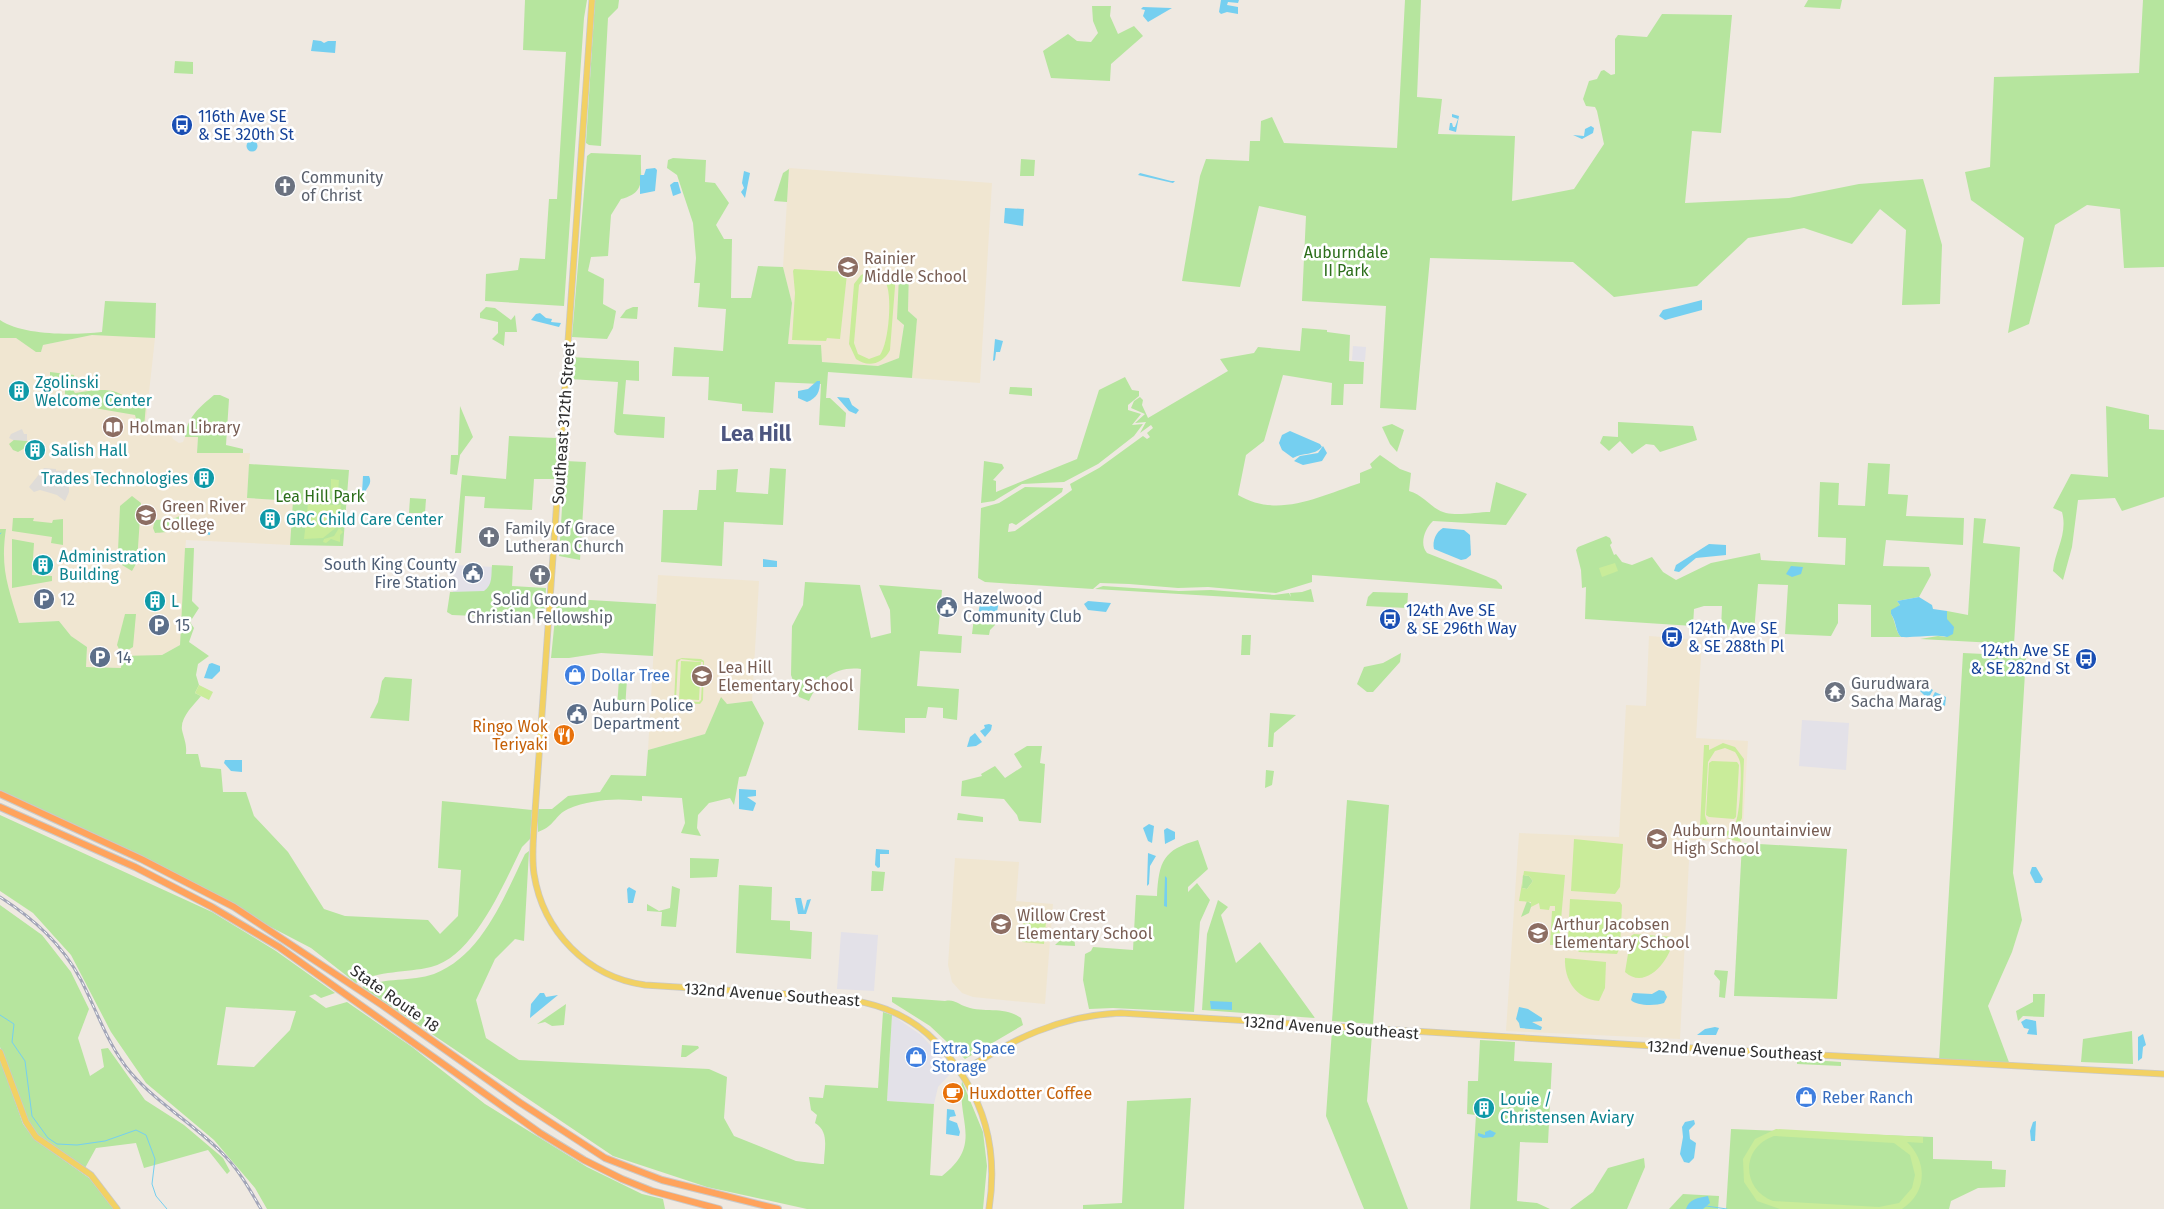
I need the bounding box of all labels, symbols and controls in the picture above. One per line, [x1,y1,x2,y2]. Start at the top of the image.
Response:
place label: 116th Ave SE & SE 320th St [198,107,294,144]
bus stop icon: 116th Ave SE & SE 320th St [170,113,194,137]
place label: Community of Christ [301,168,383,205]
church icon: Community of Christ [273,174,297,198]
park label: Auburndale II Park [1304,243,1388,280]
place label: Rainier Middle School [864,249,967,286]
school or university icon: Rainier Middle School [836,255,860,279]
street label: Southeast 312th Street [548,341,579,505]
place label: Zgolinski Welcome Center [35,373,153,410]
building icon: Zgolinski Welcome Center [7,379,31,403]
library icon: Holman Library [101,415,125,439]
place label: Holman Library [129,418,240,437]
district label: Lea Hill [721,421,792,447]
building icon: Salish Hall [23,438,47,462]
place label: Salish Hall [51,441,128,460]
building icon: Trades Technologies [192,466,216,490]
place label: Trades Technologies [41,469,188,488]
park label: Lea Hill Park [275,487,366,506]
place label: Green River College [162,497,247,534]
school or university icon: Green River College [134,503,158,527]
building icon: GRC Child Care Center [258,507,282,531]
place label: GRC Child Care Center [286,510,444,529]
place label: Family of Grace Lutheran Church [505,519,624,556]
church icon: Family of Grace Lutheran Church [477,525,501,549]
place label: Administration Building [59,547,166,584]
building icon: Administration Building [31,553,55,577]
place label: South King County Fire Station [324,555,457,592]
public building icon: South King County Fire Station [461,561,485,585]
church icon: Solid Ground Christian Fellowship [528,563,552,587]
parking icon: 12 [32,587,56,611]
building icon: L [143,589,167,613]
place label: Hazelwood Community Club [963,589,1082,626]
place label: 12 [60,590,75,609]
place label: Solid Ground Christian Fellowship [467,590,613,627]
place label: L [171,592,179,611]
public building icon: Hazelwood Community Club [935,595,959,619]
place label: 124th Ave SE & SE 296th Way [1406,601,1517,638]
bus stop icon: 124th Ave SE & SE 296th Way [1378,607,1402,631]
parking icon: 15 [147,613,171,637]
place label: 15 [175,616,190,635]
place label: 124th Ave SE & SE 288th Pl [1688,619,1785,656]
bus stop icon: 124th Ave SE & SE 288th Pl [1660,625,1684,649]
place label: 124th Ave SE & SE 282nd St [1970,641,2070,678]
parking icon: 14 [88,645,112,669]
bus stop icon: 124th Ave SE & SE 282nd St [2074,647,2098,671]
place label: 14 [116,648,132,667]
place label: Lea Hill Elementary School [718,658,854,695]
shop icon: Dollar Tree [563,663,587,687]
school or university icon: Lea Hill Elementary School [690,664,714,688]
place label: Dollar Tree [591,666,670,685]
place label: Gurudwara Sacha Marag [1851,674,1943,711]
temple icon: Gurudwara Sacha Marag [1823,680,1847,704]
place label: Auburn Police Department [593,696,694,733]
public building icon: Auburn Police Department [565,702,589,726]
place label: Ringo Wok Teriyaki [472,717,549,754]
restaurant icon: Ringo Wok Teriyaki [552,723,576,747]
place label: Auburn Mountainview High School [1673,821,1832,858]
school or university icon: Auburn Mountainview High School [1645,827,1669,851]
place label: Willow Crest Elementary School [1017,906,1153,943]
school or university icon: Willow Crest Elementary School [989,912,1013,936]
place label: Arthur Jacobsen Elementary School [1554,915,1690,952]
school or university icon: Arthur Jacobsen Elementary School [1526,921,1550,945]
street label: State Route 18 [347,961,443,1036]
street label: 132nd Avenue Southeast [683,979,861,1010]
street label: 132nd Avenue Southeast [1242,1012,1420,1043]
street label: 132nd Avenue Southeast [1647,1036,1824,1065]
place label: Extra Space Storage [932,1039,1015,1076]
shop icon: Extra Space Storage [904,1045,928,1069]
cafe icon: Huxdotter Coffee [941,1081,965,1105]
place label: Huxdotter Coffee [969,1084,1092,1103]
shop icon: Reber Ranch [1794,1085,1818,1109]
place label: Reber Ranch [1822,1088,1913,1107]
place label: Louie / Christensen Aviary [1500,1090,1634,1127]
building icon: Louie / Christensen Aviary [1472,1096,1496,1120]

